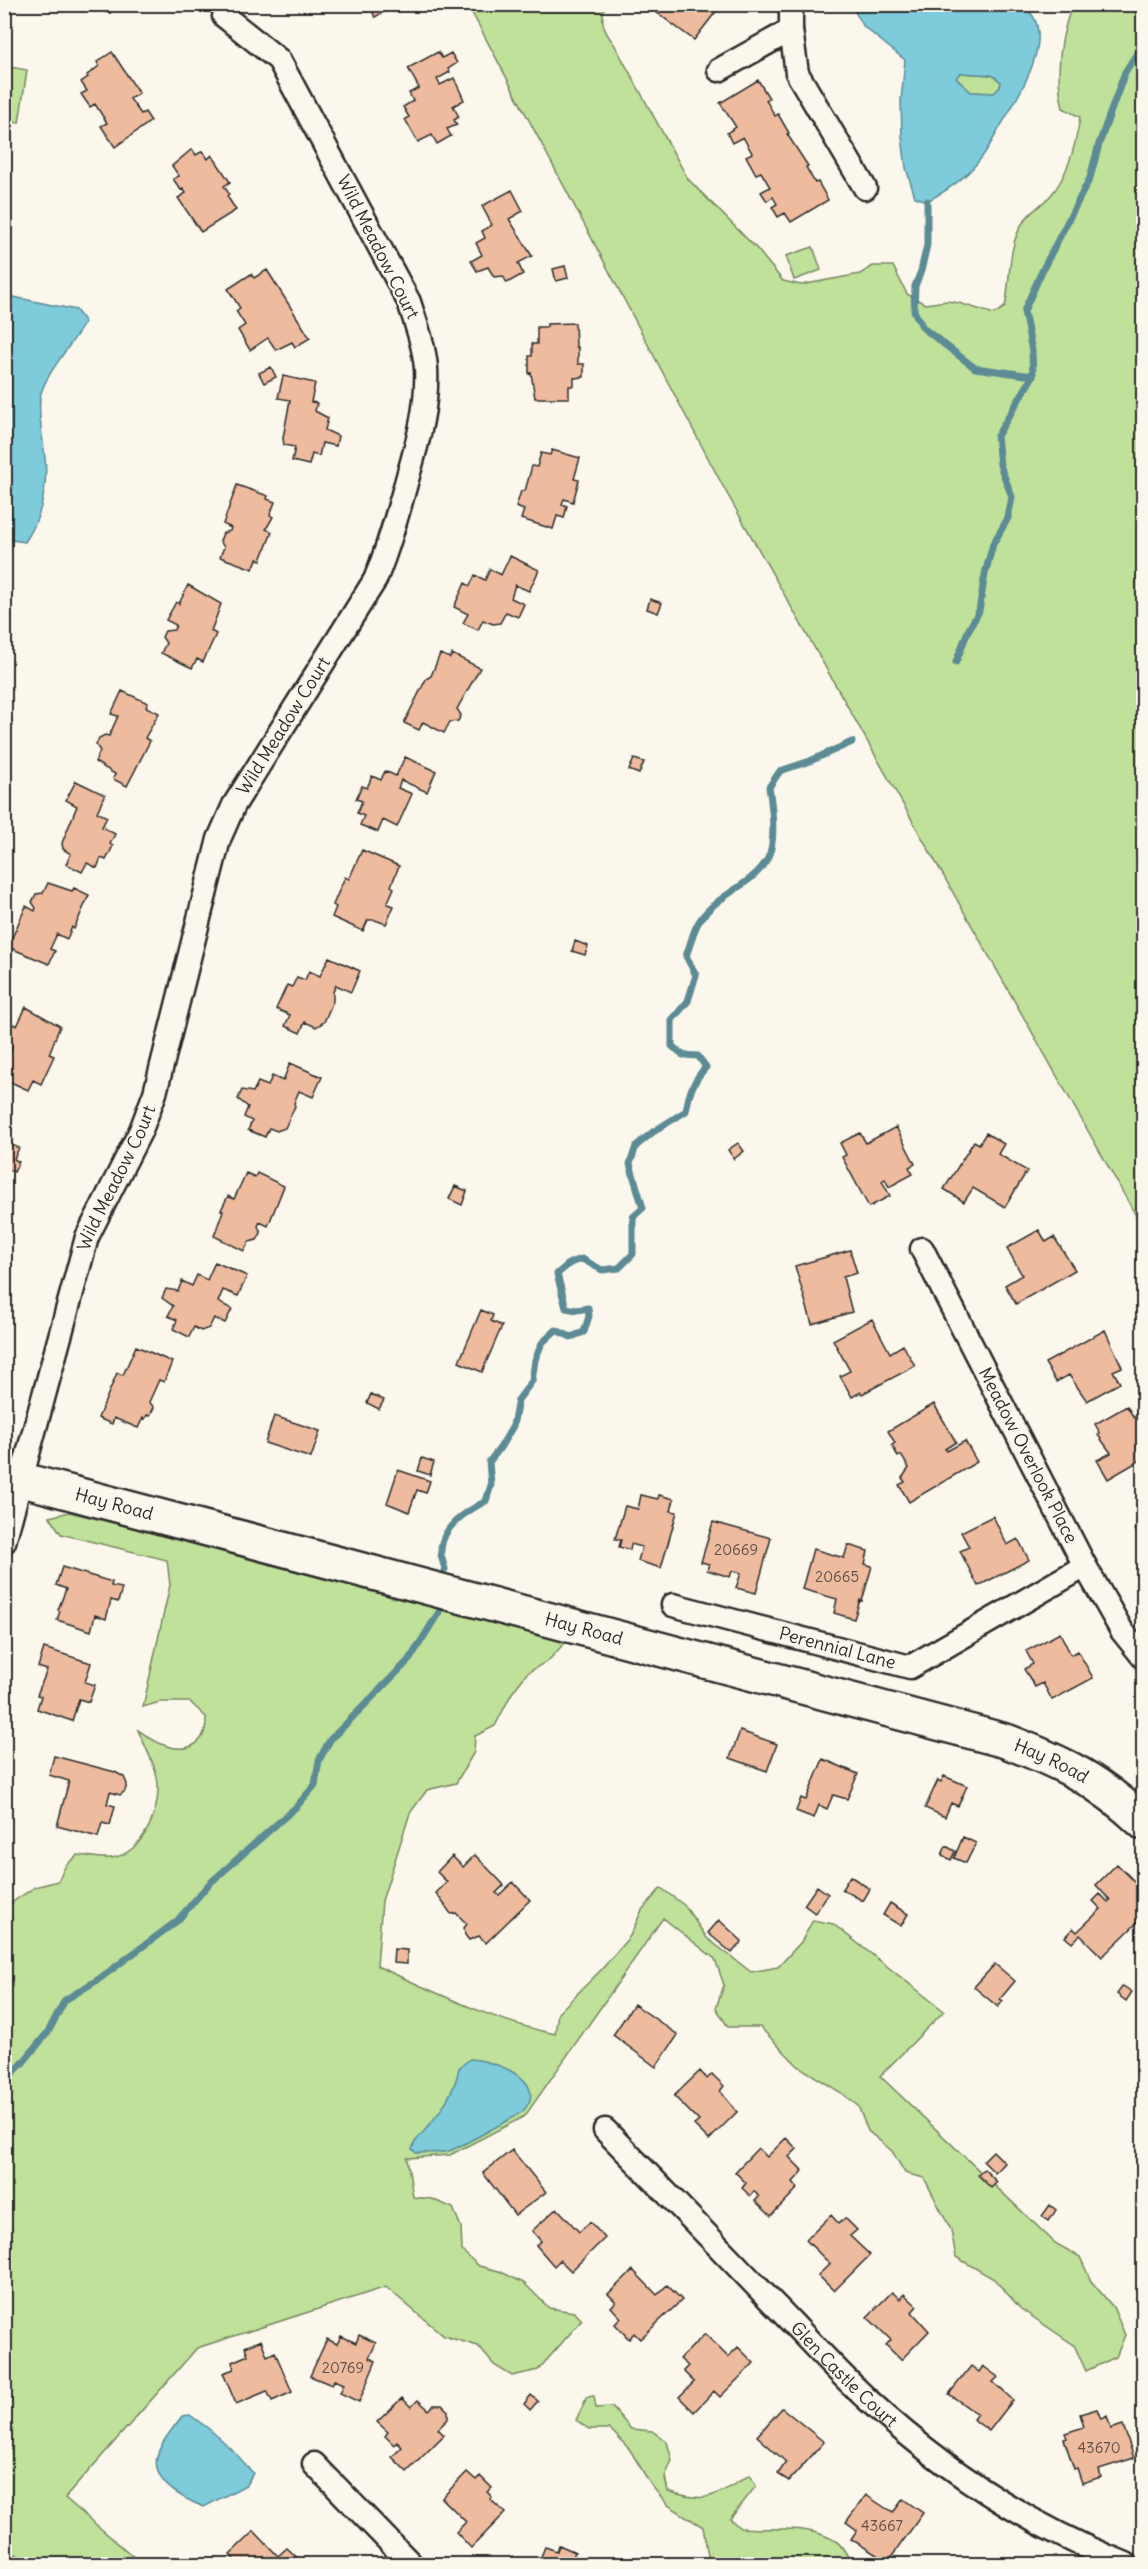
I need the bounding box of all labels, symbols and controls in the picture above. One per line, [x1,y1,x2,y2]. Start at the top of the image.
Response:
street label: Wild Meadow Court [332,171,425,323]
street label: Wild Meadow Court [231,652,335,799]
street label: Wild Meadow Court [72,1102,160,1253]
street label: Meadow Overlook Place [974,1363,1083,1547]
street label: Hay Road [73,1482,156,1525]
house number: 20669 [714,1540,758,1559]
house number: 20665 [815,1567,859,1586]
street label: Hay Road [542,1607,626,1650]
street label: Perennial Lane [777,1621,899,1674]
street label: Hay Road [1011,1733,1093,1788]
street label: Glen Castle Court [786,2316,903,2432]
house number: 20769 [322,2358,364,2377]
house number: 43670 [1077,2438,1121,2457]
house number: 43667 [861,2516,903,2535]

